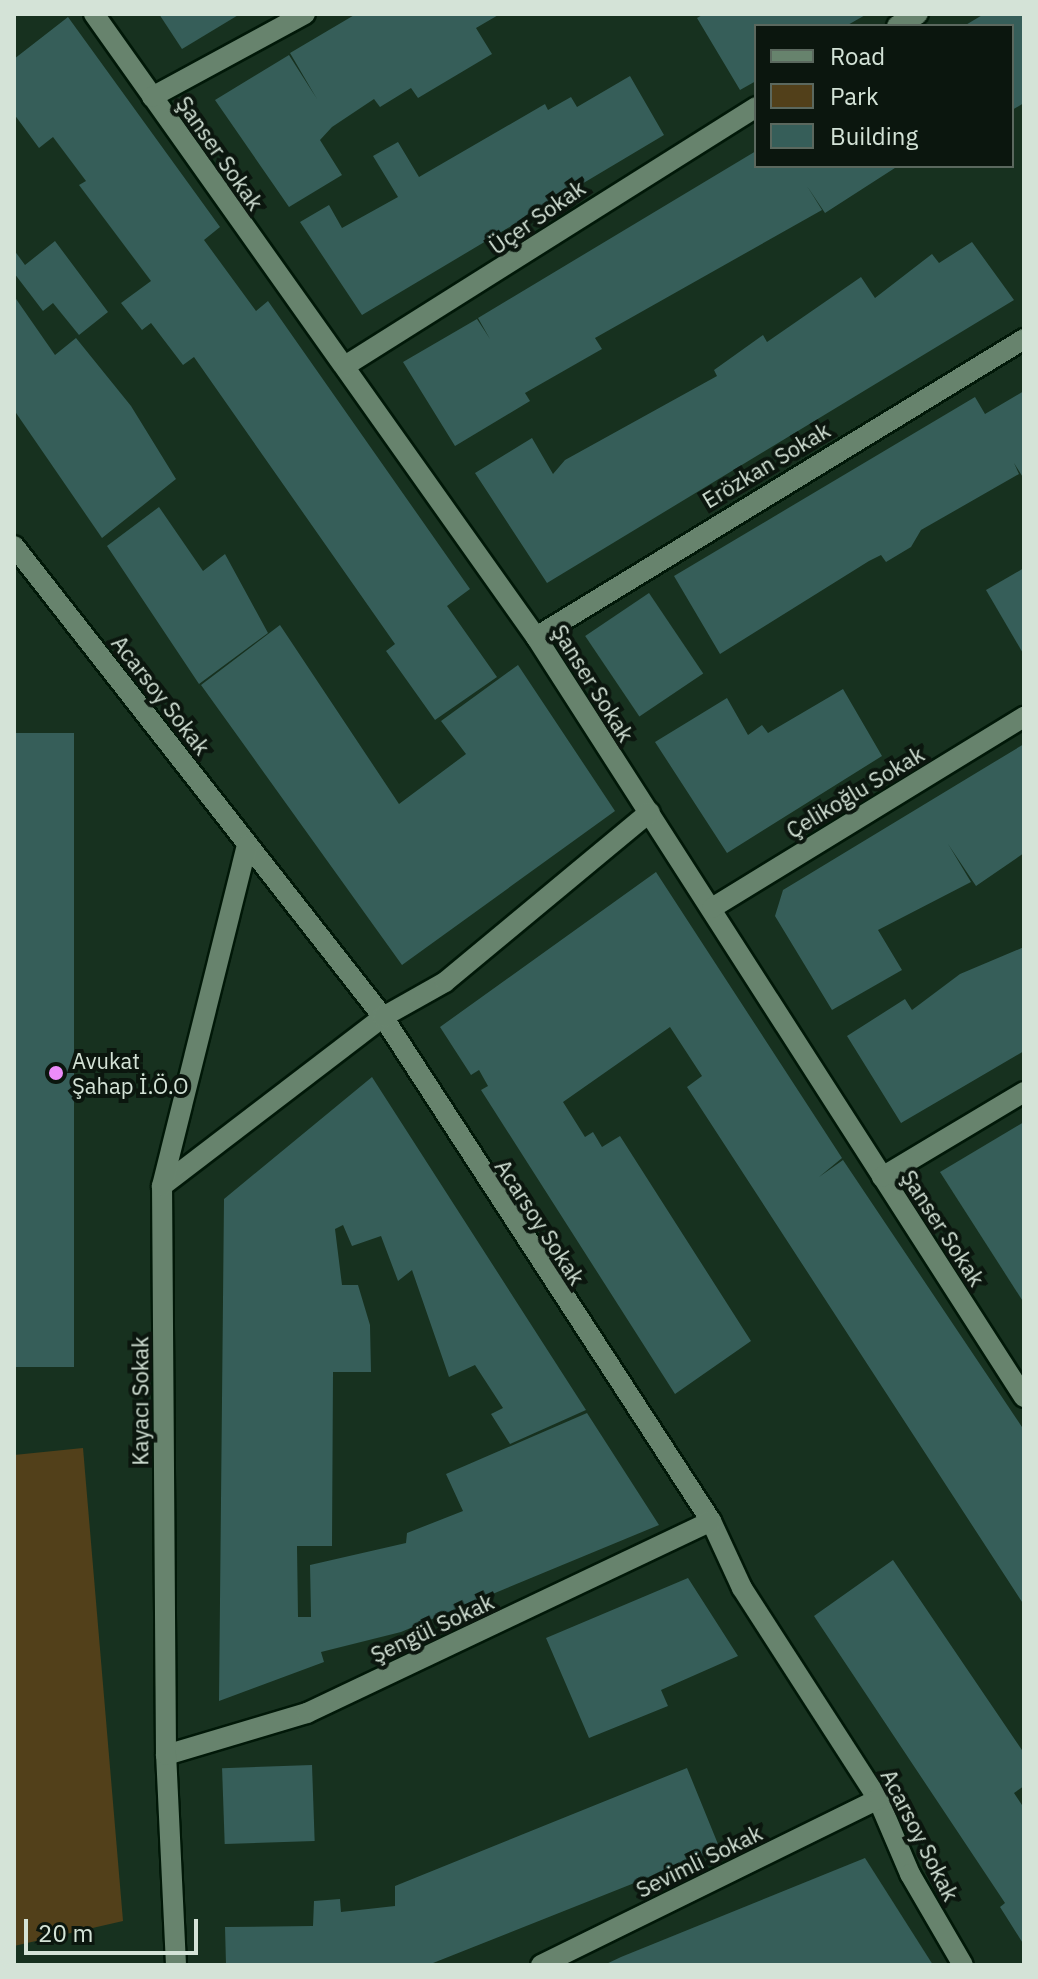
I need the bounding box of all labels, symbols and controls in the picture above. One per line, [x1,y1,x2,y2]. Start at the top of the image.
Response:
legend [754,24,1014,168]
text: Road [830,40,885,72]
text: Park [830,80,879,112]
street label: Şanser Sokak [171,91,269,215]
text: Building [830,120,918,152]
street label: Üçer Sokak [484,174,590,260]
street label: Erözkan Sokak [697,417,835,513]
street label: Şanser Sokak [547,620,639,746]
street label: Acarsoy Sokak [106,630,216,760]
street label: Çelikoğlu Sokak [781,741,929,843]
place label: Avukat Şahap İ.Ö.O [72,1047,189,1098]
marker: Avukat Şahap İ.Ö.O [47,1064,65,1082]
street label: Acarsoy Sokak [490,1154,590,1290]
street label: Şanser Sokak [896,1165,990,1291]
street label: Kayacı Sokak [127,1336,153,1466]
street label: Şengül Sokak [366,1588,498,1668]
street label: Acarsoy Sokak [876,1765,964,1905]
street label: Sevimli Sokak [632,1819,766,1903]
scale bar [28,1903,202,1953]
text: 20 m [38,1917,93,1949]

